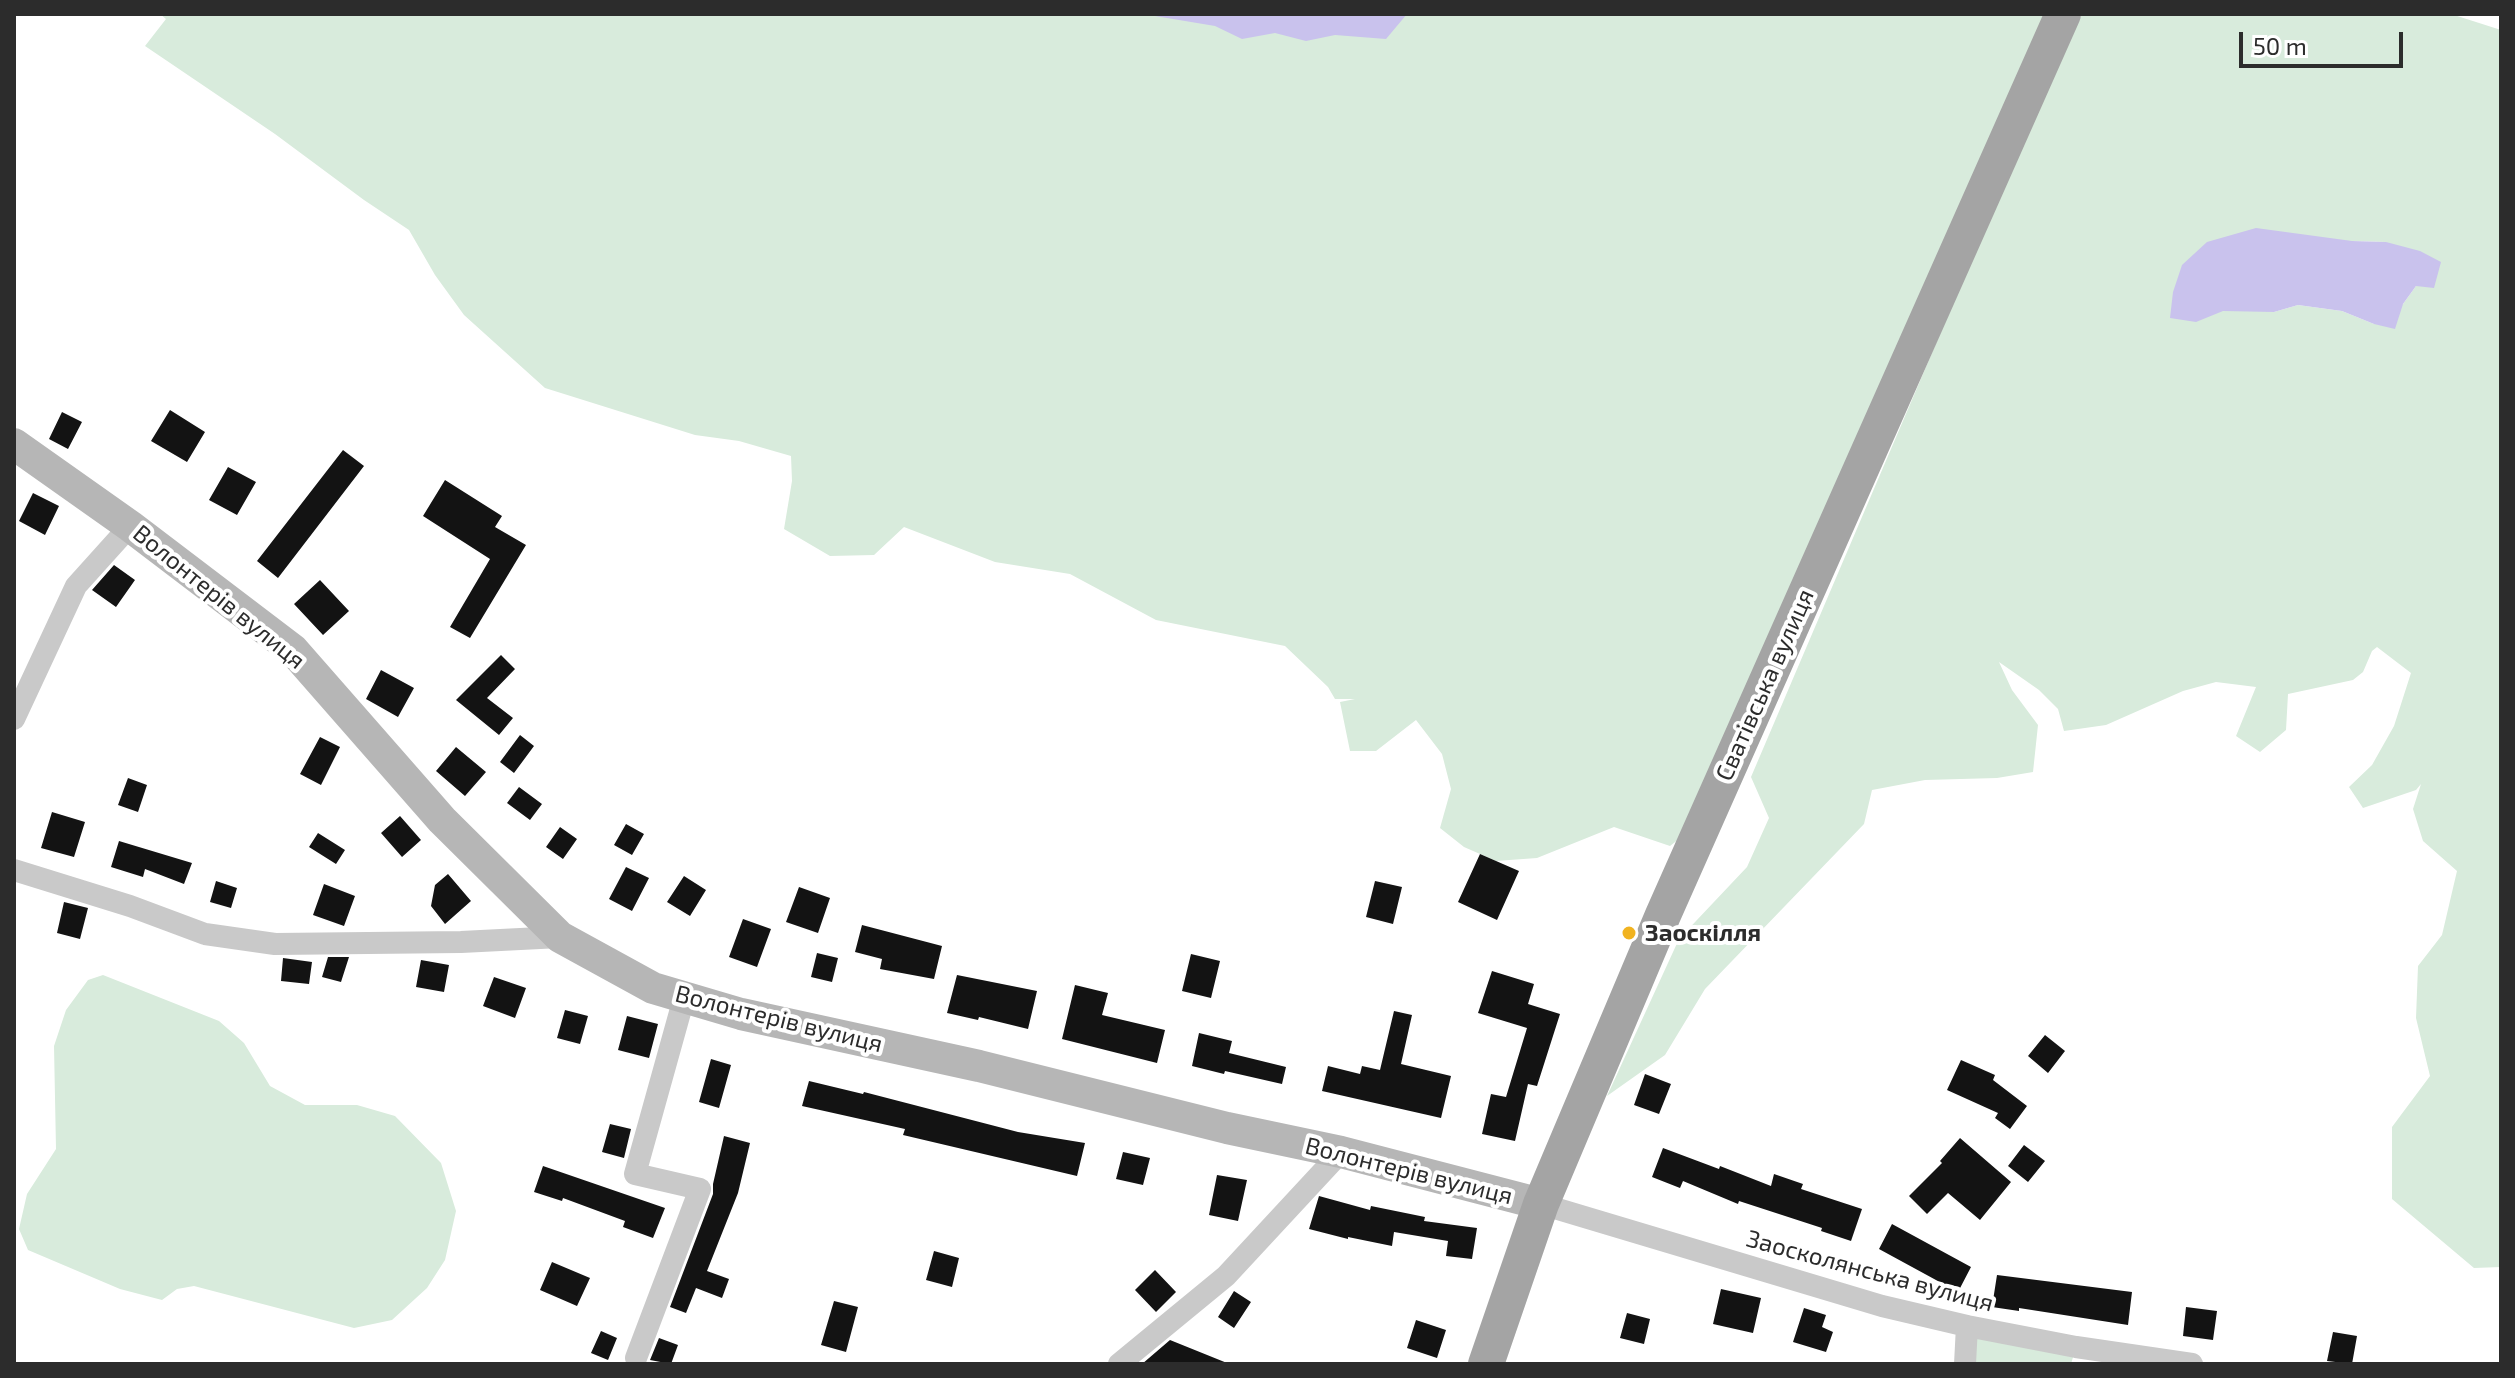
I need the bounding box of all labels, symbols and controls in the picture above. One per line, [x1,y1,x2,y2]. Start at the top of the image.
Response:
scale bar [2243,16,2407,66]
text: 50 m [2253,31,2307,60]
street label: Волонтерів вулиця [127,519,311,675]
street label: Сватівська вулиця [1710,585,1820,785]
place label: Заоскілля [1645,919,1761,947]
marker: Заоскілля [1620,924,1638,942]
street label: Волонтерів вулиця [672,979,886,1059]
street label: Волонтерів вулиця [1302,1131,1516,1211]
street label: Заосколянська вулиця [1743,1224,1997,1318]

